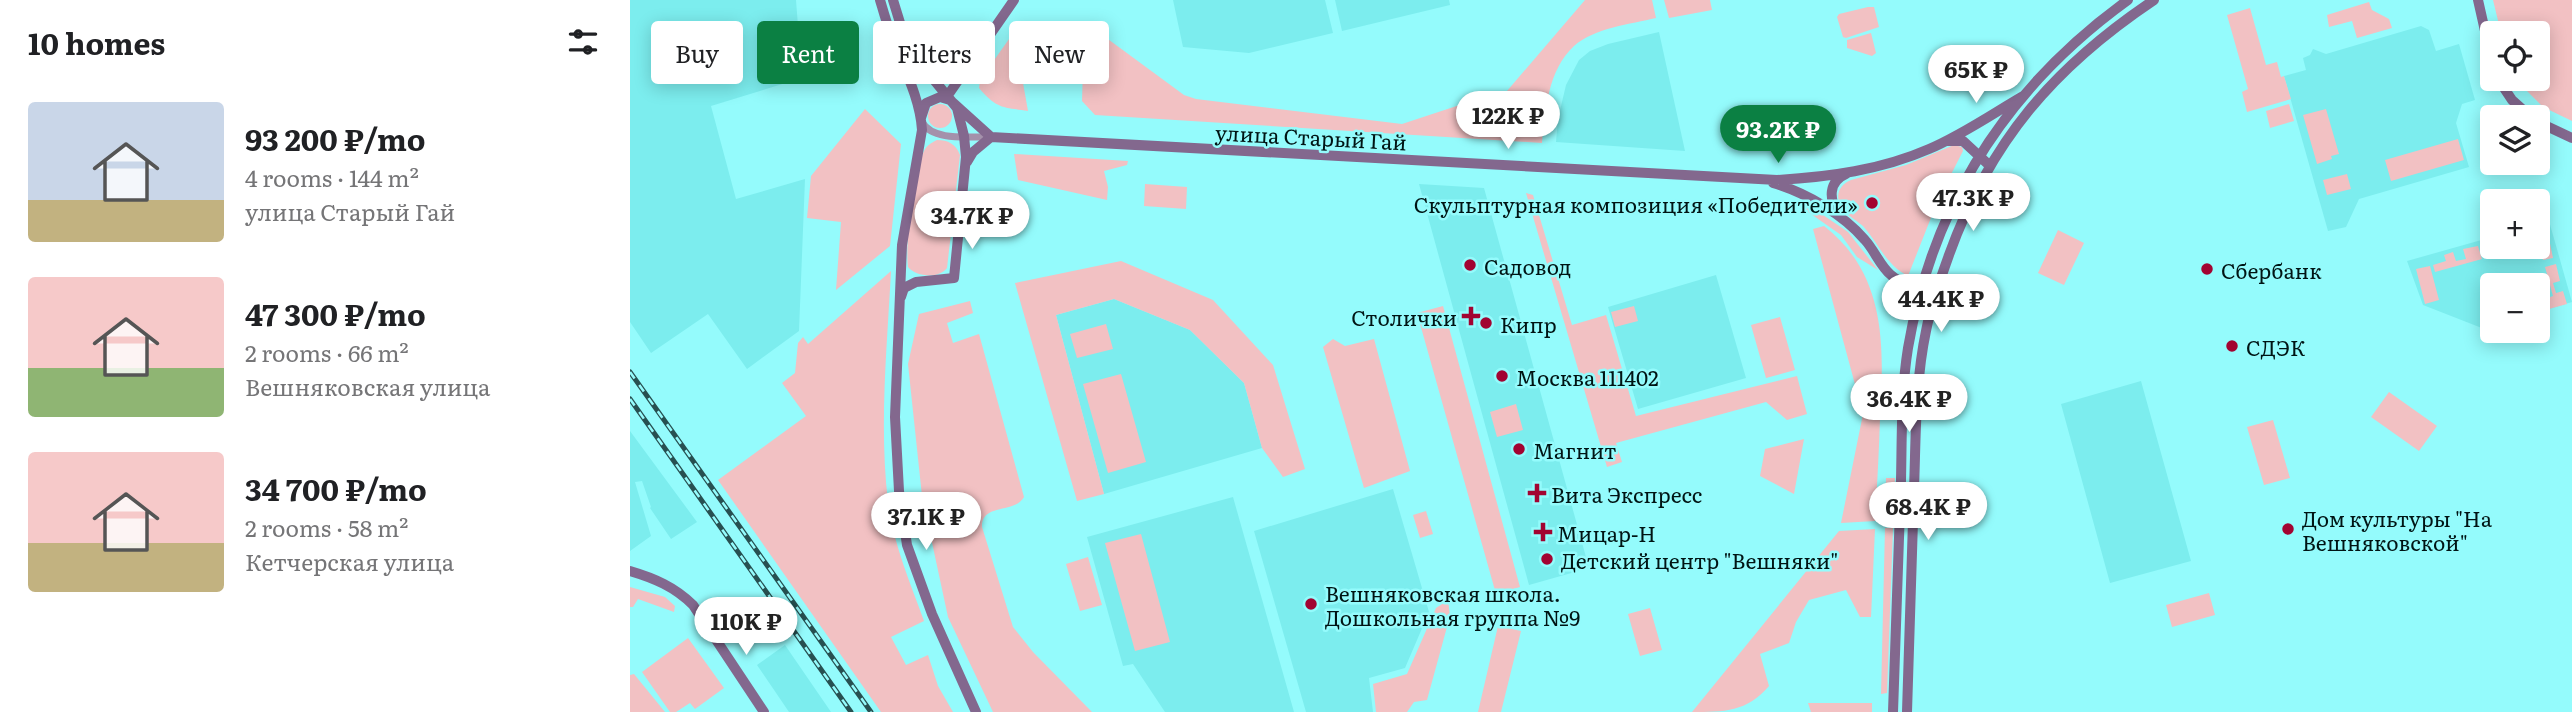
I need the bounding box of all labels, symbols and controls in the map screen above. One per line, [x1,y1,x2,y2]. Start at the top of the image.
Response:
text: 10 homes [28,20,165,64]
chip: Buy [651,21,743,84]
chip: Rent [757,21,859,84]
chip: Filters [873,21,995,84]
chip: New [1009,21,1109,84]
map controls [2480,21,2550,343]
button: locate [2480,21,2550,91]
icon: filters [564,23,602,61]
pin: 65K ₽ [1927,46,2025,105]
text: 65K ₽ [1944,51,2008,85]
pin: 122K ₽ [1451,92,1565,151]
text: 122K ₽ [1472,97,1544,131]
button: layers [2480,105,2550,175]
pin: 93.2K ₽ [1713,106,1843,165]
text: 93.2K ₽ [1736,111,1820,145]
street label: улица Старый Гай [1214,115,1408,157]
text: 93 200 ₽/mo [245,116,426,160]
icon: home [84,130,168,214]
text: 4 rooms · 144 m² [245,160,419,194]
pin: 47.3K ₽ [1908,174,2038,233]
text: 47.3K ₽ [1932,179,2014,213]
place label: Скульптурная композиция «Победители» [1414,188,1858,219]
button: + [2480,189,2550,259]
pin: 34.7K ₽ [907,191,1037,251]
text: улица Старый Гай [245,194,455,228]
marker: Скульптурная композиция «Победители» [1864,195,1880,211]
text: 34.7K ₽ [931,197,1013,231]
place label: Садовод [1484,250,1571,281]
place label: Сбербанк [2221,254,2322,285]
marker: Садовод [1462,257,1478,273]
marker: Сбербанк [2199,261,2215,277]
button: − [2480,273,2550,343]
pin: 44.4K ₽ [1876,274,2006,334]
text: 44.4K ₽ [1898,280,1984,314]
text: 47 300 ₽/mo [245,291,426,335]
place label: Столички [1351,301,1457,332]
icon: home [84,305,168,389]
marker: Столички [1463,308,1479,324]
place label: Кипр [1500,308,1557,339]
marker: Кипр [1478,315,1494,331]
place label: СДЭК [2246,331,2306,362]
text: 2 rooms · 66 m² [245,335,409,369]
marker: СДЭК [2224,338,2240,354]
place label: Москва 111402 [1516,361,1659,392]
marker: Москва 111402 [1494,368,1510,384]
text: Вешняковская улица [245,369,490,403]
pin: 36.4K ₽ [1844,374,1974,434]
text: 36.4K ₽ [1866,380,1952,414]
place label: Магнит [1533,434,1617,465]
marker: Магнит [1511,441,1527,457]
text: 34 700 ₽/mo [245,466,427,510]
place label: Вита Экспресс [1551,478,1702,509]
icon: home [84,480,168,564]
pin: 68.4K ₽ [1863,482,1993,542]
marker: Вита Экспресс [1529,485,1545,501]
text: 68.4K ₽ [1885,488,1971,522]
pin: 37.1K ₽ [861,492,991,552]
text: 37.1K ₽ [887,498,965,532]
place label: Дом культуры "На Вешняковской" [2302,502,2493,557]
text: 2 rooms · 58 m² [245,510,408,544]
place label: Мицар-Н [1557,517,1656,548]
marker: Дом культуры "На Вешняковской" [2280,521,2296,537]
marker: Мицар-Н [1535,524,1551,540]
text: Кетчерская улица [245,544,454,578]
place label: Детский центр "Вешняки" [1561,544,1838,575]
marker: Детский центр "Вешняки" [1539,551,1555,567]
place label: Вешняковская школа. Дошкольная группа №9 [1325,577,1580,632]
marker: Вешняковская школа. Дошкольная группа №9 [1303,596,1319,612]
pin: 110K ₽ [689,598,803,657]
text: 110K ₽ [710,603,782,637]

